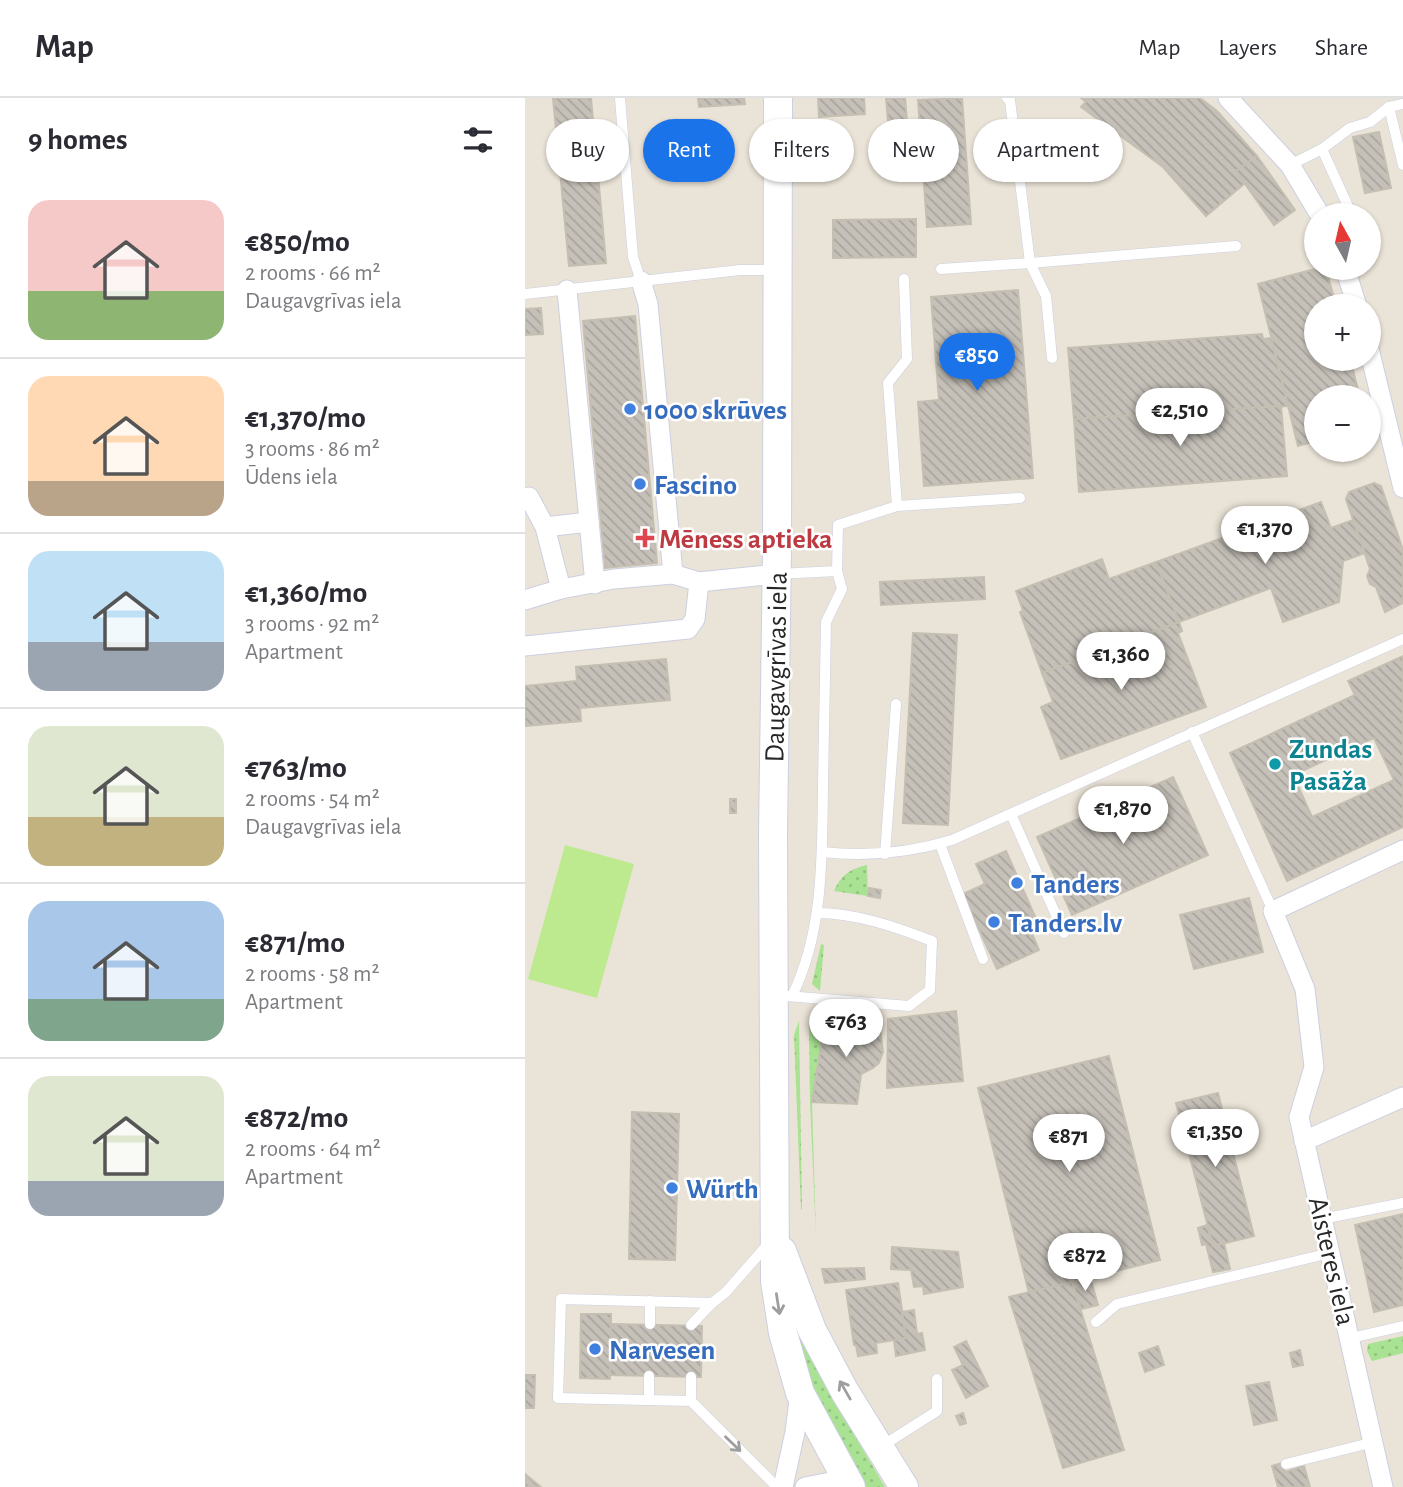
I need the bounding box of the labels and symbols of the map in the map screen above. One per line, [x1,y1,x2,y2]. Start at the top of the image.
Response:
north arrow [1304,203,1381,280]
pin: €850 [936,334,1018,393]
pin: €2,510 [1123,388,1237,448]
place label: 1000 skrūves [644,397,787,425]
marker: 1000 skrūves [622,401,638,417]
place label: Fascino [654,472,737,500]
marker: Fascino [632,476,648,492]
pin: €1,370 [1208,506,1322,566]
place label: Mēness aptieka [659,526,833,554]
marker: Mēness aptieka [637,530,653,546]
street label: Daugavgrīvas iela [761,571,793,763]
pin: €1,360 [1064,632,1178,692]
place label: Zundas Pasāža [1289,736,1372,796]
marker: Zundas Pasāža [1267,756,1283,772]
pin: €1,870 [1066,786,1180,846]
place label: Tanders [1031,871,1120,899]
marker: Tanders [1009,875,1025,891]
place label: Tanders.lv [1008,910,1123,938]
marker: Tanders.lv [986,914,1002,930]
pin: €763 [805,1000,887,1059]
pin: €1,350 [1158,1110,1272,1169]
pin: €871 [1028,1114,1110,1174]
place label: Würth [686,1176,759,1204]
marker: Würth [664,1180,680,1196]
street label: Aisteres iela [1303,1194,1359,1329]
pin: €872 [1044,1234,1126,1293]
one-way arrow [772,1292,785,1314]
place label: Narvesen [609,1337,715,1365]
marker: Narvesen [587,1341,603,1357]
one-way arrow [837,1380,851,1400]
one-way arrow [724,1436,741,1453]

